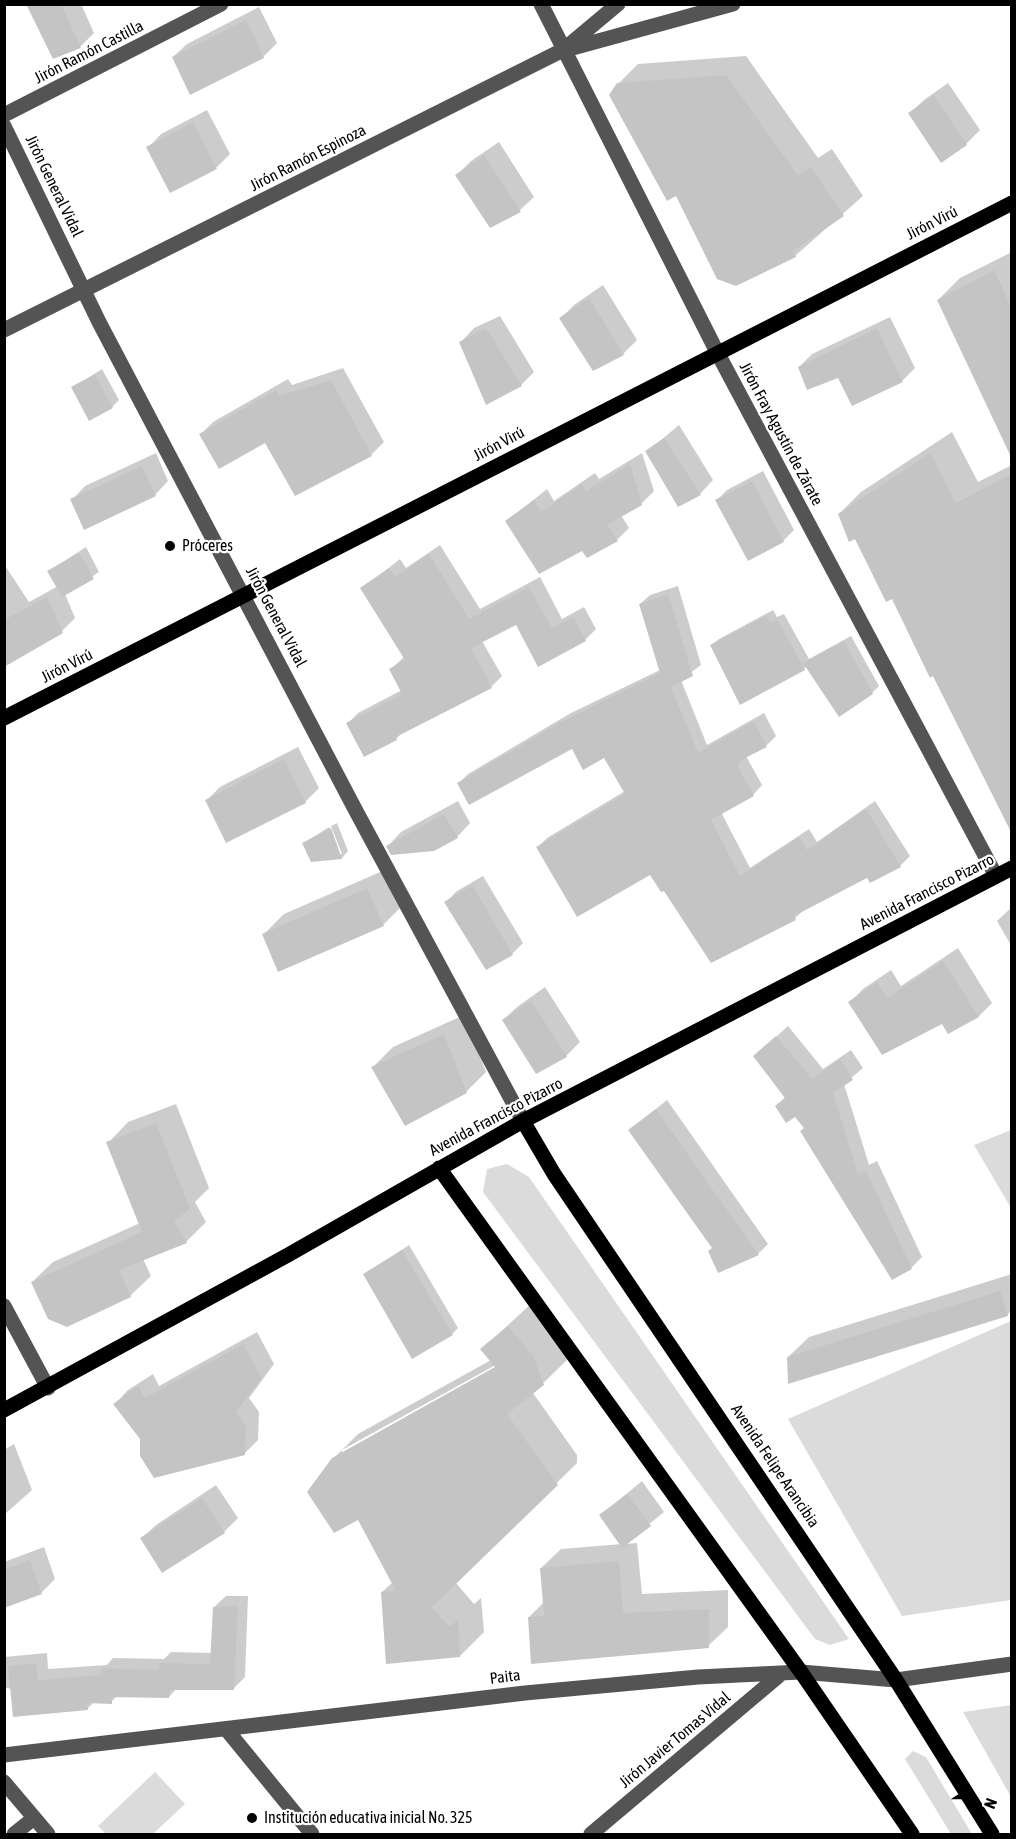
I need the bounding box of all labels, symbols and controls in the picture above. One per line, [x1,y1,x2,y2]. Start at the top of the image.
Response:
street label: Jirón Ramón Castilla [31,16,147,88]
street label: Jirón Ramón Espinoza [247,121,369,195]
street label: Jirón General Vidal [21,132,87,240]
street label: Jirón Virú [903,202,961,244]
street label: Jirón Fray Agustín de Zárate [735,359,827,509]
street label: Jirón Virú [470,423,528,465]
place label: Próceres [182,536,233,556]
marker: Próceres [163,539,177,553]
street label: Jirón General Vidal [242,564,310,670]
street label: Jirón Virú [38,645,96,687]
street label: Avenida Francisco Pizarro [857,850,997,934]
street label: Avenida Francisco Pizarro [426,1074,566,1160]
street label: Avenida Felipe Arancibia [727,1401,823,1531]
street label: Paita [489,1666,521,1688]
street label: Jirón Javier Tomas Vidal [616,1688,734,1792]
north arrow [944,1767,1004,1827]
text: N [981,1796,1001,1811]
place label: Institución educativa inicial No. 325 [264,1808,473,1828]
marker: Institución educativa inicial No. 325 [245,1811,259,1825]

